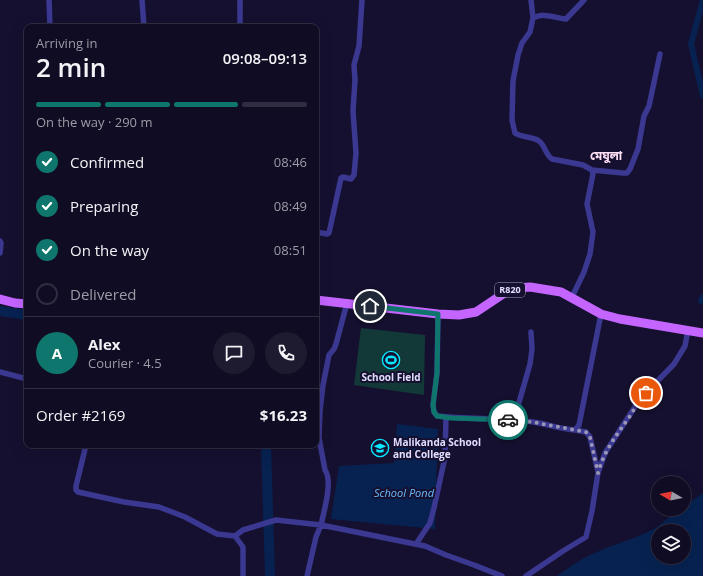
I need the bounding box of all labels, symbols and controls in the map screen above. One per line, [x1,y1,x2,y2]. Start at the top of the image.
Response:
text: Arriving in [36,34,98,52]
text: 09:08–09:13 [223,48,307,68]
text: 2 min [36,49,106,85]
text: On the way · 290 m [36,113,152,131]
district label: মেঘুলা [590,147,623,164]
icon: check [36,151,58,173]
text: Confirmed [70,152,144,172]
text: 08:46 [274,153,307,171]
icon: check [36,195,58,217]
text: Preparing [70,196,138,216]
text: 08:49 [274,197,307,215]
icon: check [36,239,58,261]
text: On the way [70,240,149,260]
text: 08:51 [274,241,307,259]
road number: R820 [495,283,525,297]
text: Delivered [70,284,137,304]
pin [353,289,387,323]
icon: home [359,295,381,317]
button: chat [213,332,255,374]
button: phone [265,332,307,374]
text: Alex [88,334,120,354]
text: A [52,343,62,363]
sports icon: School Field [381,350,401,370]
text: Courier · 4.5 [88,354,162,372]
place label: School Field [361,370,421,384]
pin [629,376,663,410]
icon: bag [635,382,657,404]
courier [488,400,528,440]
text: Order #2169 [36,405,125,425]
text: $16.23 [260,405,307,425]
icon: car [497,409,519,431]
place label: Malikanda School and College [393,435,481,461]
school or university icon: Malikanda School and College [370,438,390,458]
north arrow [651,476,691,516]
map controls [651,476,691,564]
water label: School Pond [374,485,435,500]
button: layers [651,524,691,564]

